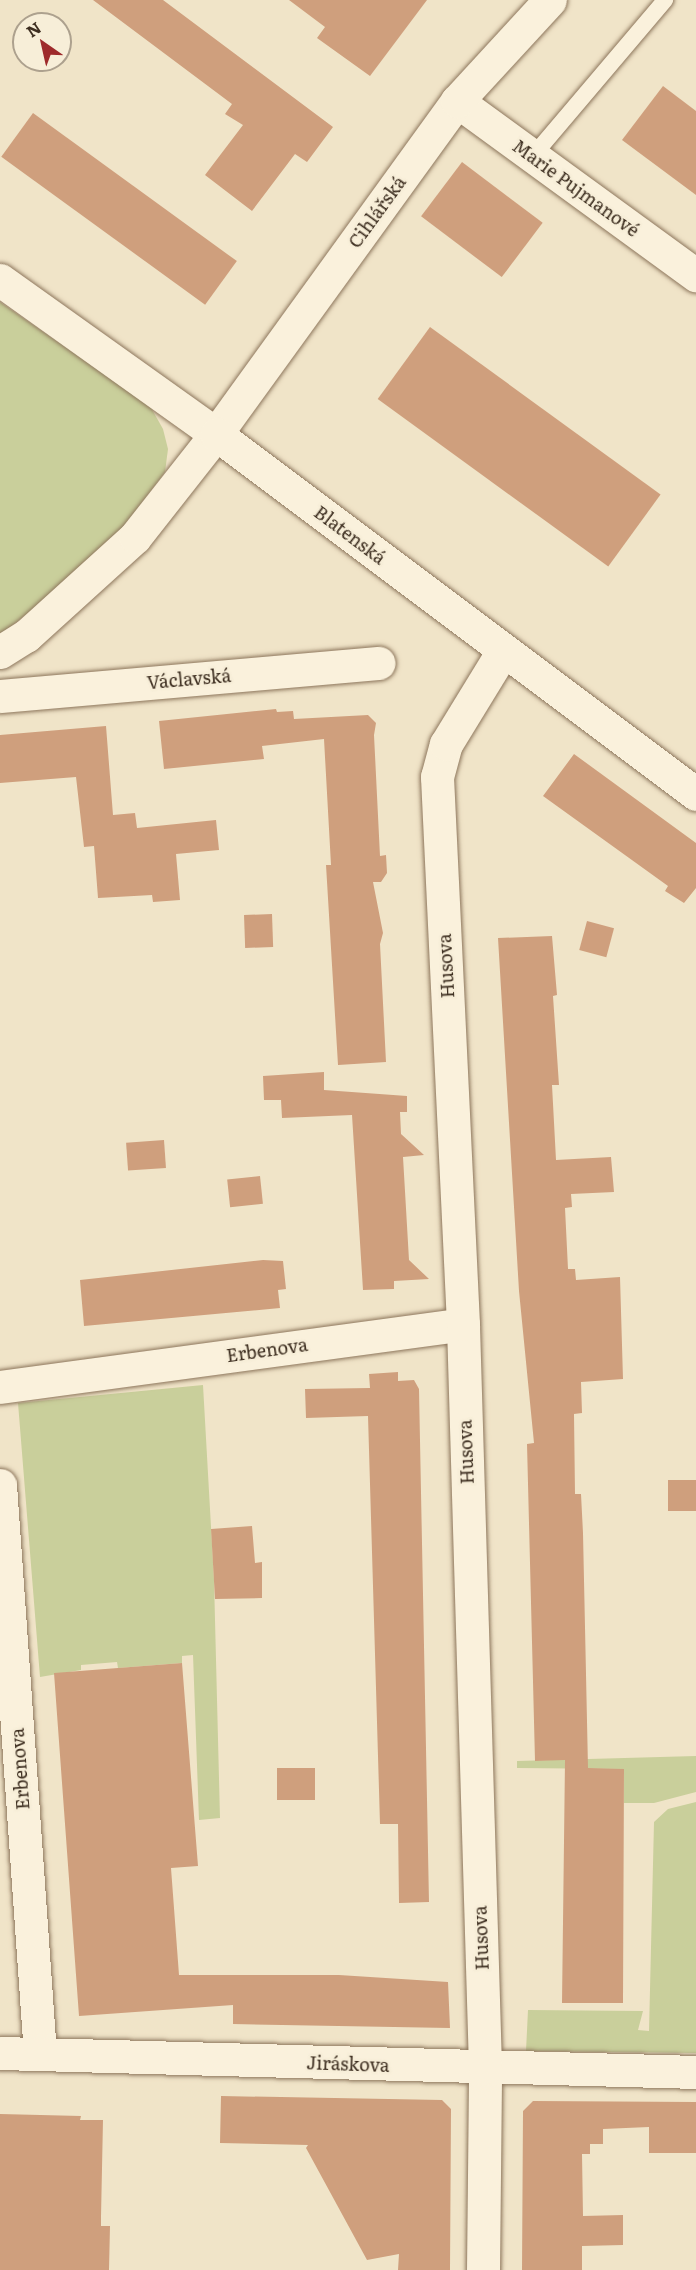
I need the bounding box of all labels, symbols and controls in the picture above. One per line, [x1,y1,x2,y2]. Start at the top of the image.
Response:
north arrow [12,12,72,72]
text: N [21,15,45,42]
street label: Marie Pujmanové [509,135,643,241]
street label: Cihlářská [344,172,410,252]
street label: Blatenská [310,501,390,569]
street label: Václavská [146,665,232,693]
street label: Husova [434,933,458,999]
street label: Erbenova [225,1334,309,1366]
street label: Husova [454,1419,478,1485]
street label: Erbenova [6,1727,34,1811]
street label: Husova [469,1905,493,1971]
street label: Jiráskova [306,2052,390,2076]

